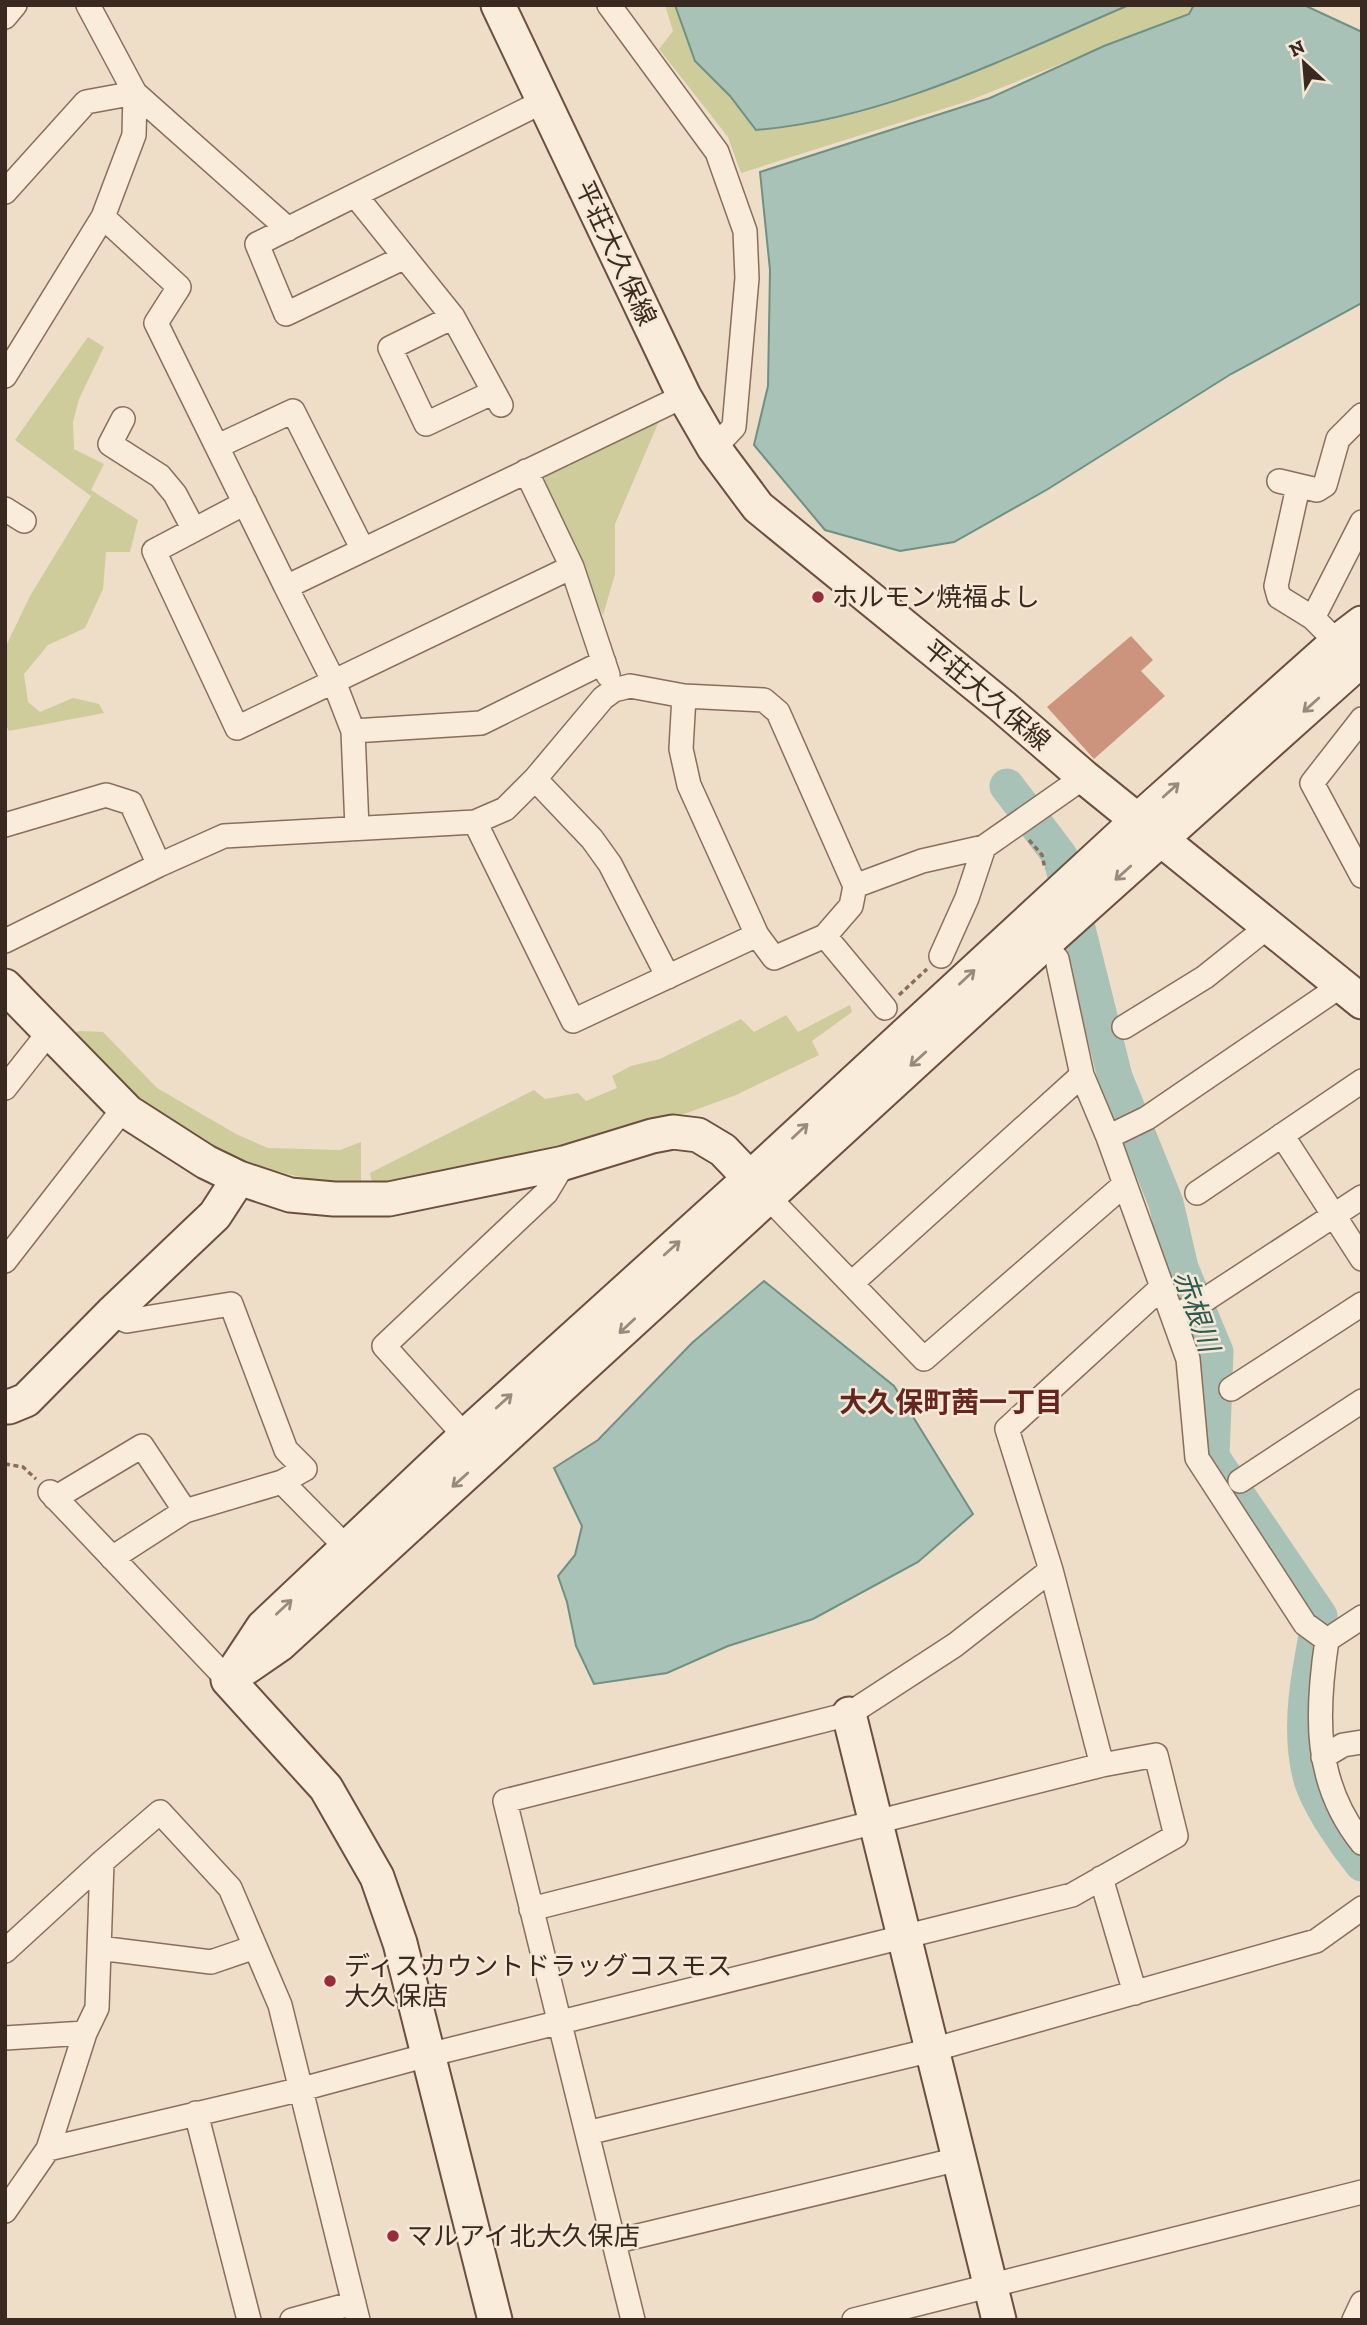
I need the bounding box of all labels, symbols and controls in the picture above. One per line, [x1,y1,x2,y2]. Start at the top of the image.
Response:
north arrow [1269,28,1339,98]
text: N [1285,35,1308,62]
street label: 平荘大久保線 [569,176,663,330]
place label: ホルモン焼福よし [832,581,1040,613]
marker: ホルモン焼福よし [810,589,826,605]
street label: 平荘大久保線 [917,633,1057,757]
one-way arrow [1302,697,1320,713]
one-way arrow [1162,782,1180,798]
one-way arrow [1114,865,1132,881]
one-way arrow [958,969,976,985]
one-way arrow [910,1050,927,1067]
one-way arrow [791,1123,808,1140]
one-way arrow [663,1240,681,1256]
water label: 赤根川 [1167,1266,1227,1359]
one-way arrow [618,1318,636,1334]
district label: 大久保町茜一丁目 [839,1386,1063,1419]
one-way arrow [495,1393,513,1409]
one-way arrow [451,1472,469,1488]
one-way arrow [275,1599,292,1616]
place label: ディスカウントドラッグコスモス 大久保店 [344,1950,732,2012]
marker: ディスカウントドラッグコスモス 大久保店 [322,1973,338,1989]
place label: マルアイ北大久保店 [407,2220,640,2252]
marker: マルアイ北大久保店 [385,2228,401,2244]

